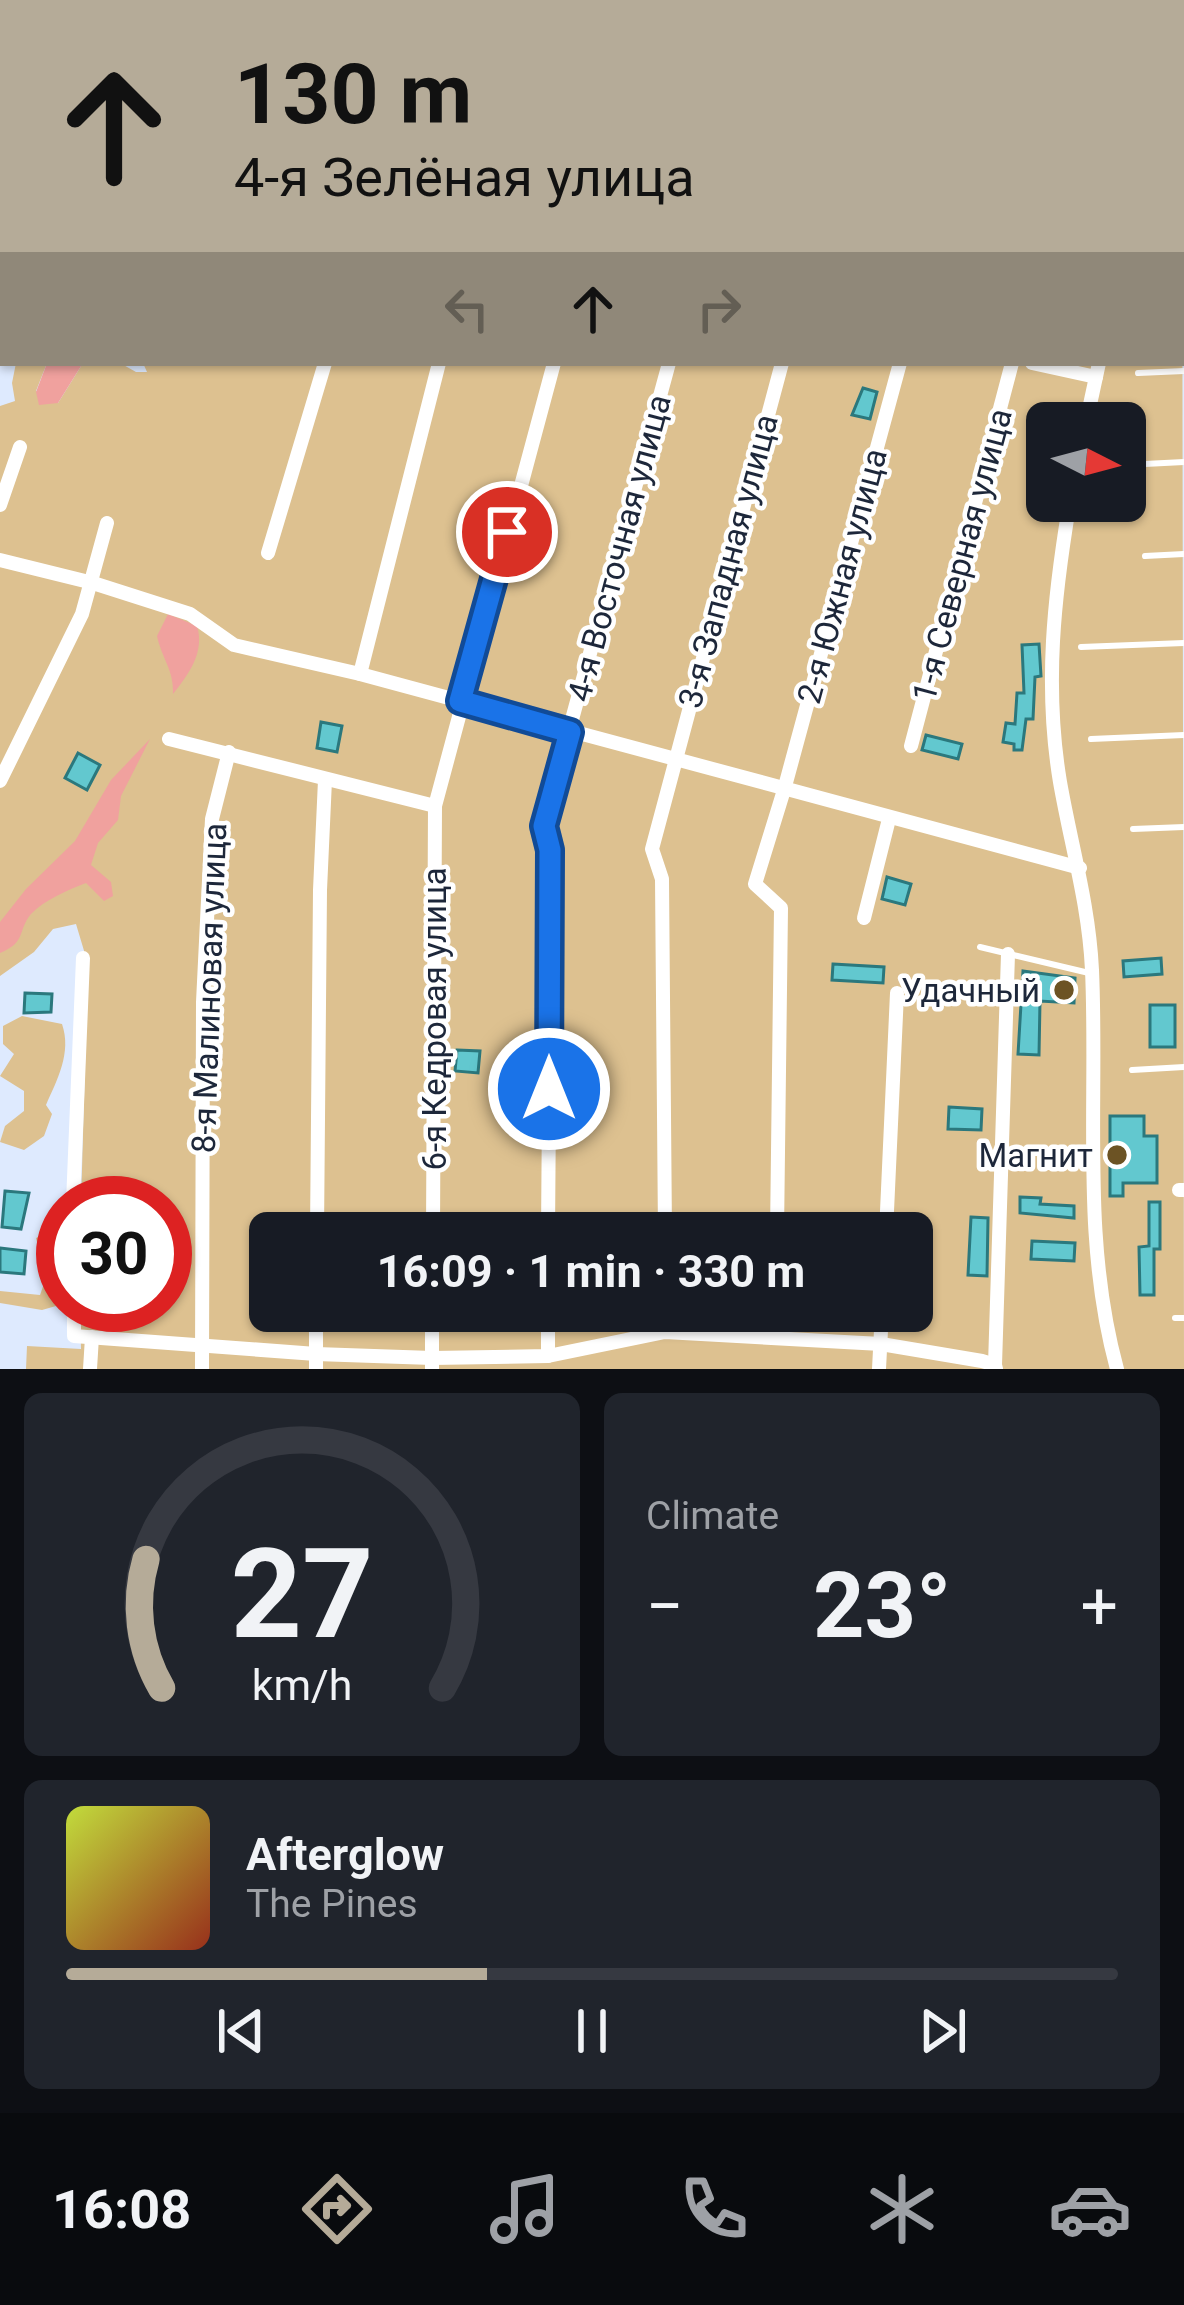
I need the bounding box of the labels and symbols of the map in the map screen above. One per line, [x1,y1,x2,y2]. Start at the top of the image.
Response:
street label: 4-я Восточная улица [559,390,679,706]
north arrow [1026,402,1146,522]
street label: 1-я Северная улица [904,404,1020,706]
street label: 3-я Западная улица [670,410,786,712]
street label: 2-я Южная улица [789,444,895,708]
pin [456,481,558,583]
street label: 8-я Малиновая улица [184,822,234,1154]
street label: 6-я Кедровая улица [415,867,454,1171]
place label: Удачный [901,971,1040,1010]
marker: Удачный [1051,977,1077,1003]
position arrow [486,1026,612,1152]
place label: Магнит [978,1136,1093,1175]
marker: Магнит [1104,1142,1130,1168]
speed limit sign: 30 [36,1176,192,1332]

